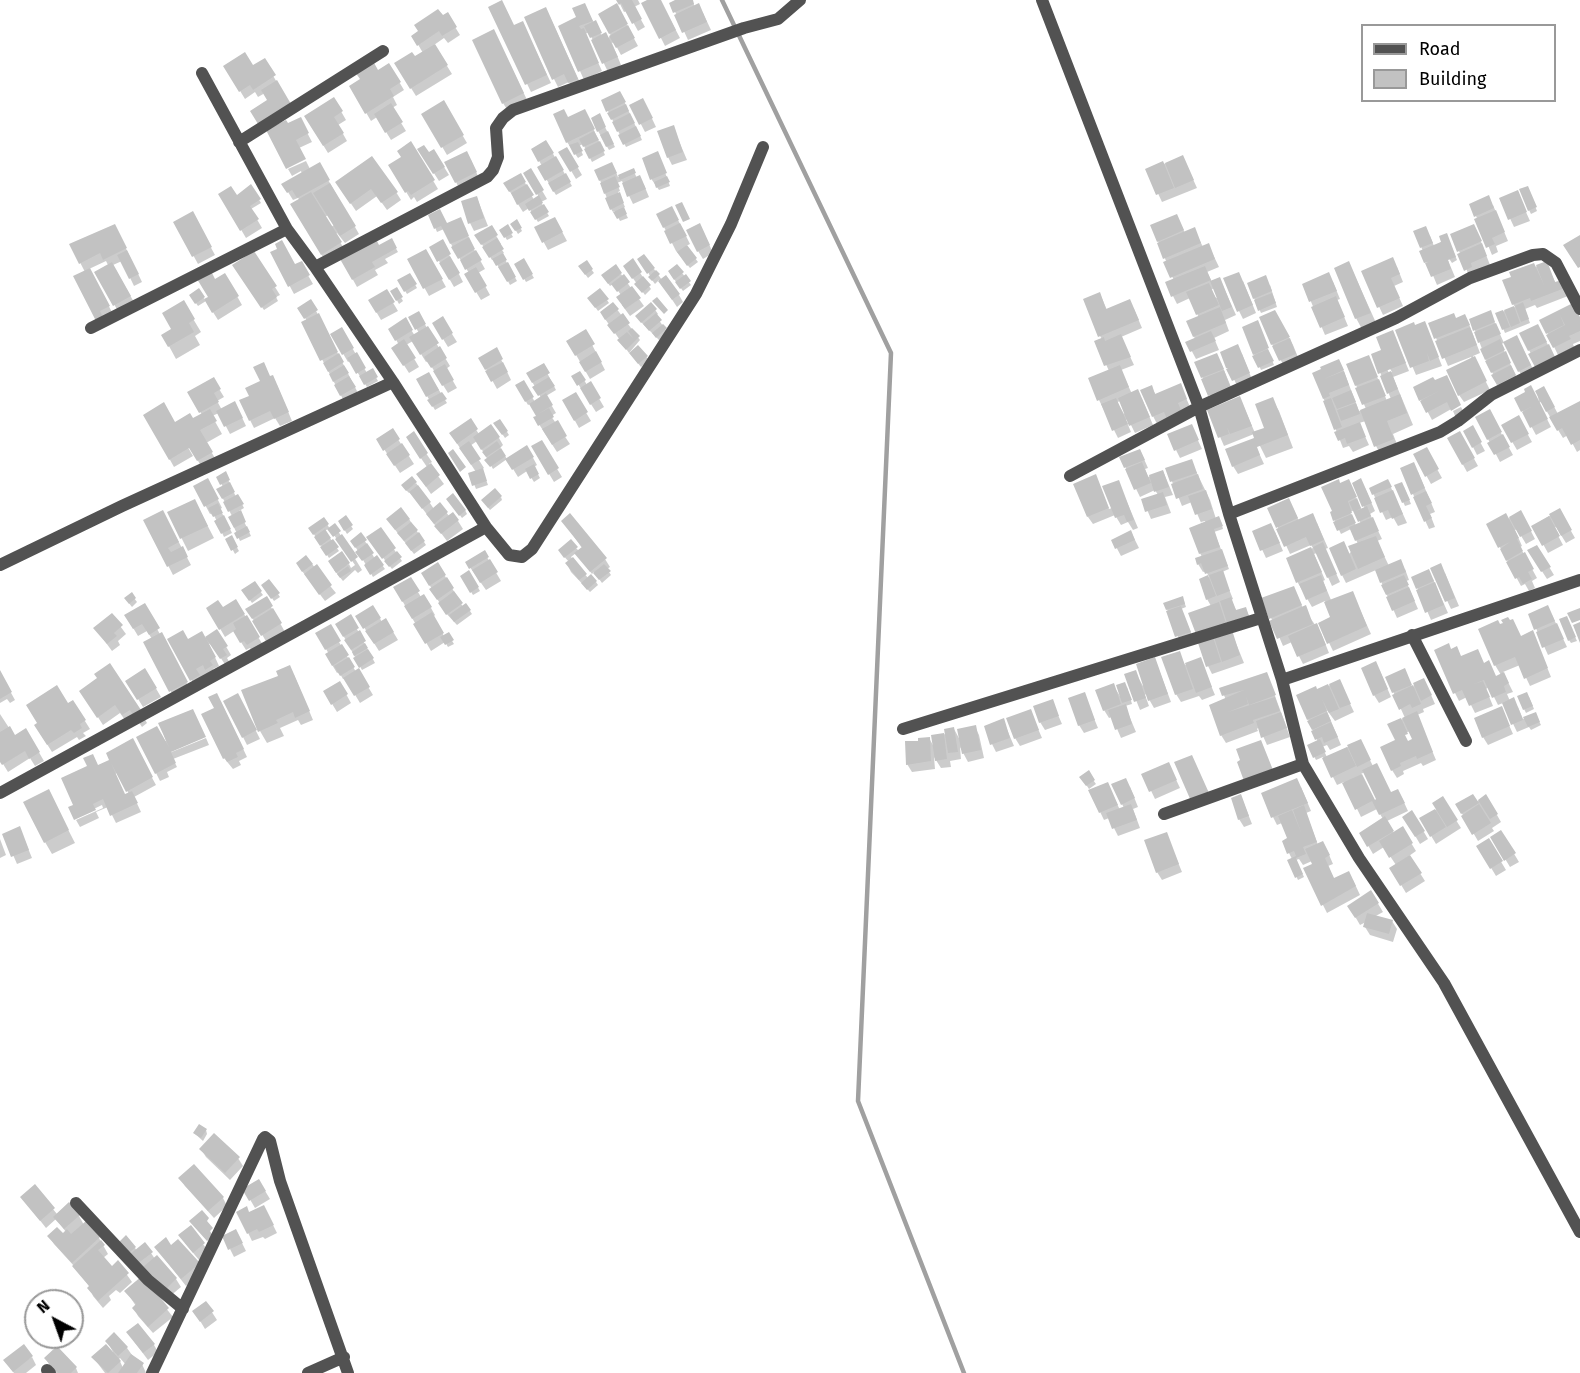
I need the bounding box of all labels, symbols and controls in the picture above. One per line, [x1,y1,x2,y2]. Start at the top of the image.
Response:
legend [1361,24,1556,102]
text: Road [1419,38,1461,60]
text: Building [1419,68,1486,90]
north arrow [24,1289,84,1349]
text: N [33,1296,53,1317]

